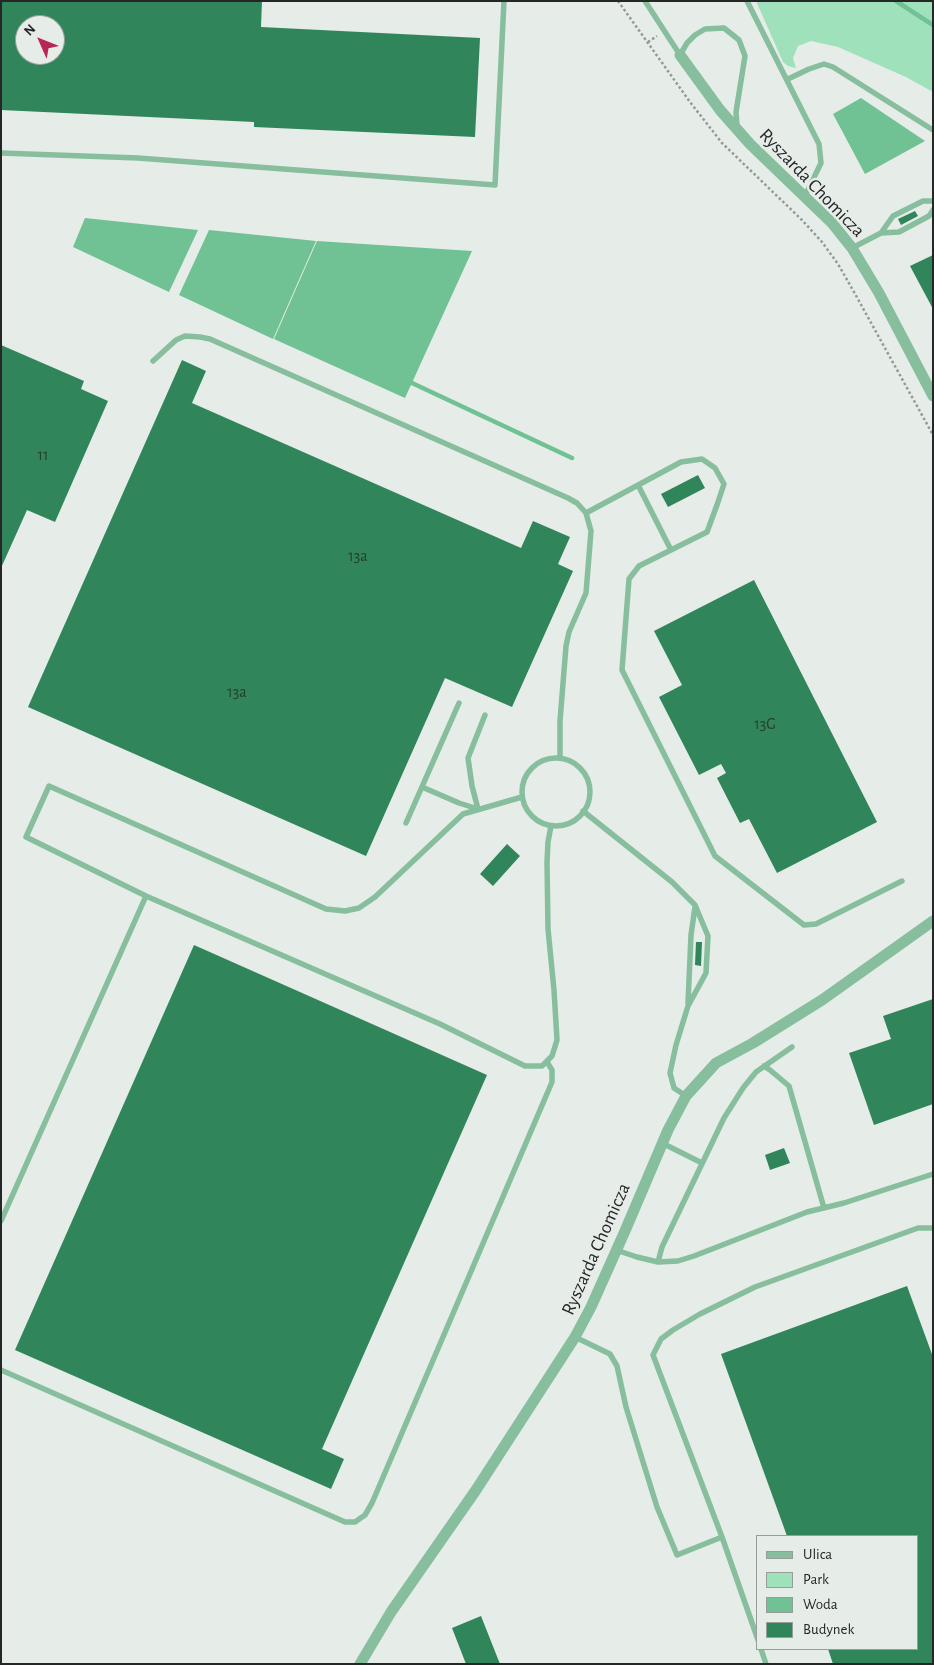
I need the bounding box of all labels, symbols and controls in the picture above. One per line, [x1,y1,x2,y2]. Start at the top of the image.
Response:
north arrow [15,15,65,65]
text: N [22,22,38,39]
street label: Ryszarda Chomicza [754,124,870,242]
house number: 11 [37,445,49,465]
house number: 13a [348,546,368,566]
house number: 13a [227,682,247,702]
house number: 13G [754,714,776,734]
street label: Ryszarda Chomicza [557,1179,635,1319]
legend [756,1535,919,1650]
text: Ulica [803,1547,832,1562]
text: Park [803,1572,829,1587]
text: Woda [803,1597,838,1612]
text: Budynek [803,1622,854,1637]

